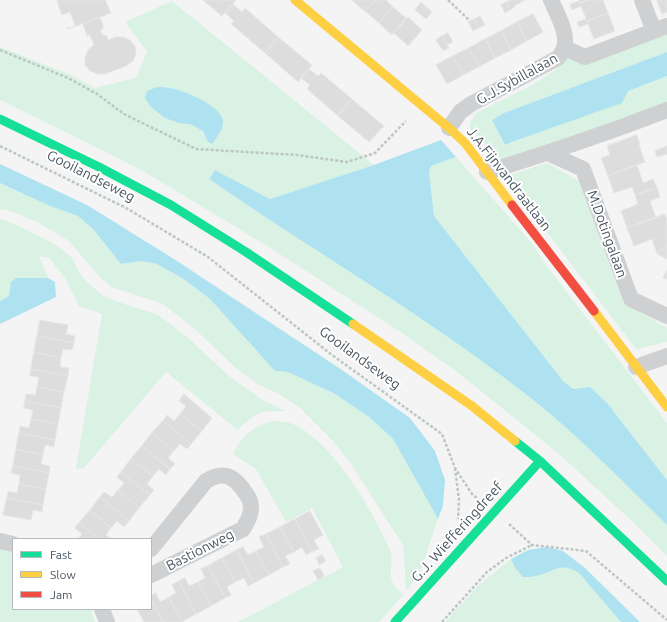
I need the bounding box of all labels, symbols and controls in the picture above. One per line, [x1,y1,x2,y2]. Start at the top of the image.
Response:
street label: G.J.Sybillalaan [474,50,560,108]
street label: J.A.Fijnvandraatlaan [463,124,555,234]
street label: Gooilandseweg [44,147,138,205]
street label: M.Dotingalaan [583,188,631,280]
street label: Gooilandseweg [316,323,404,393]
street label: G.J. Wiefferingdreef [408,479,506,585]
street label: Bastionweg [163,526,237,574]
legend [12,538,152,610]
text: Fast [50,548,72,561]
text: Slow [50,568,76,581]
text: Jam [50,588,72,601]

